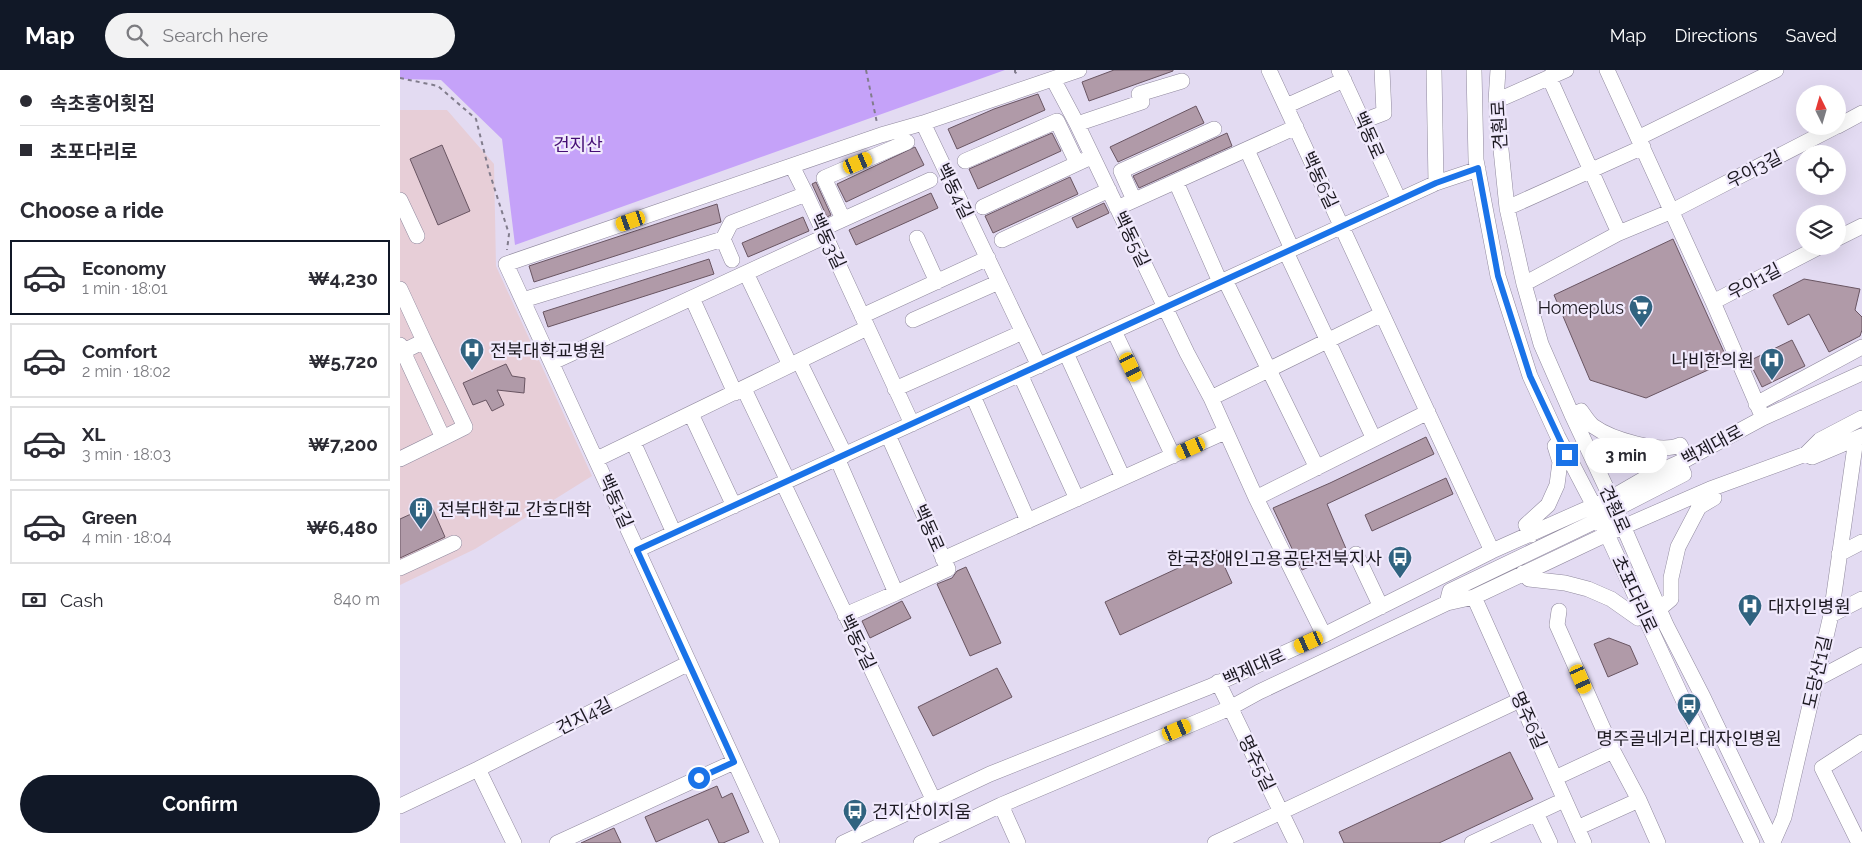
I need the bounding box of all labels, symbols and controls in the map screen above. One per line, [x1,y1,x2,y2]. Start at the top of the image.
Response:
search box [105,13,455,58]
text: Map [25,21,75,50]
icon: search [123,21,151,49]
text: Search here [163,24,268,46]
text: Map [1610,25,1646,46]
text: Directions [1674,25,1758,46]
text: Saved [1786,25,1837,46]
north arrow [1796,85,1846,135]
map controls [1796,85,1846,255]
text: 속초홍어횟집 [50,92,155,114]
street label: 견훤로 [1487,100,1511,150]
street label: 백동로 [1349,108,1389,162]
park label: 건지산 [553,134,603,155]
text: 초포다리로 [50,140,137,162]
button: locate [1796,145,1846,195]
street label: 우아3길 [1723,146,1785,192]
street label: 백동6길 [1298,148,1342,212]
car [841,150,874,176]
street label: 백동4길 [933,160,977,222]
text: Choose a ride [20,197,164,223]
button: layers [1796,205,1846,255]
street label: 백동5길 [1110,208,1154,270]
car [614,209,647,233]
street label: 백동3길 [806,210,850,272]
icon: car [22,255,67,300]
text: Economy [82,257,166,279]
street label: 우아1길 [1724,259,1784,303]
text: ₩4,230 [308,267,378,289]
text: 1 min · 18:01 [82,279,168,298]
supermarket icon: Homeplus [1628,294,1654,328]
place label: Homeplus [1538,297,1624,318]
hospital icon: 전북대학교병원 [459,337,485,371]
icon: car [22,338,67,383]
text: Comfort [82,340,157,362]
place label: 전북대학교병원 [490,340,606,361]
hospital icon: 나비한의원 [1759,347,1785,381]
text: ₩5,720 [309,350,378,372]
car [1117,350,1144,384]
place label: 나비한의원 [1671,350,1754,371]
text: 2 min · 18:02 [82,362,171,381]
street label: 백제대로 [1678,420,1746,470]
icon: car [22,421,67,466]
text: XL [82,423,105,445]
text: ₩7,200 [308,433,378,455]
car [1174,435,1207,461]
callout: 3 min [1584,438,1667,472]
route end [1556,444,1578,466]
text: 3 min · 18:03 [82,445,171,464]
text: 3 min [1605,446,1647,465]
street label: 백동1길 [595,471,637,531]
street label: 견훤로 [1595,482,1635,536]
building icon: 전북대학교 간호대학 [408,496,434,530]
place label: 전북대학교 간호대학 [438,499,592,520]
street label: 백동로 [909,501,949,555]
icon: car [22,504,67,549]
text: Green [82,506,137,528]
text: ₩6,480 [306,516,378,538]
text: 4 min · 18:04 [82,528,171,547]
bus stop icon: 한국장애인고용공단전북지사 [1387,545,1413,579]
place label: 한국장애인고용공단전북지사 [1167,548,1382,569]
street label: 초포다리로 [1608,552,1662,636]
icon: cash [20,586,48,614]
text: Cash [60,589,104,611]
text: 840 m [333,590,380,609]
hospital icon: 대자인병원 [1737,593,1763,627]
place label: 대자인병원 [1768,596,1851,617]
street label: 백동2길 [836,611,880,673]
car [1292,629,1325,655]
street label: 도당산1길 [1798,634,1836,710]
street label: 백제대로 [1219,644,1289,690]
car [1568,662,1593,696]
street label: 명주6길 [1507,688,1551,752]
bus stop icon: 명주골네거리.대자인병원 [1676,692,1702,726]
street label: 건지4길 [553,693,615,739]
car [1160,717,1193,743]
place label: 명주골네거리.대자인병원 [1596,728,1782,749]
street label: 명주5길 [1235,732,1279,794]
route start [688,767,710,789]
button: Confirm [20,775,380,833]
bus stop icon: 건지산이지움 [842,798,868,832]
place label: 건지산이지움 [872,801,971,822]

